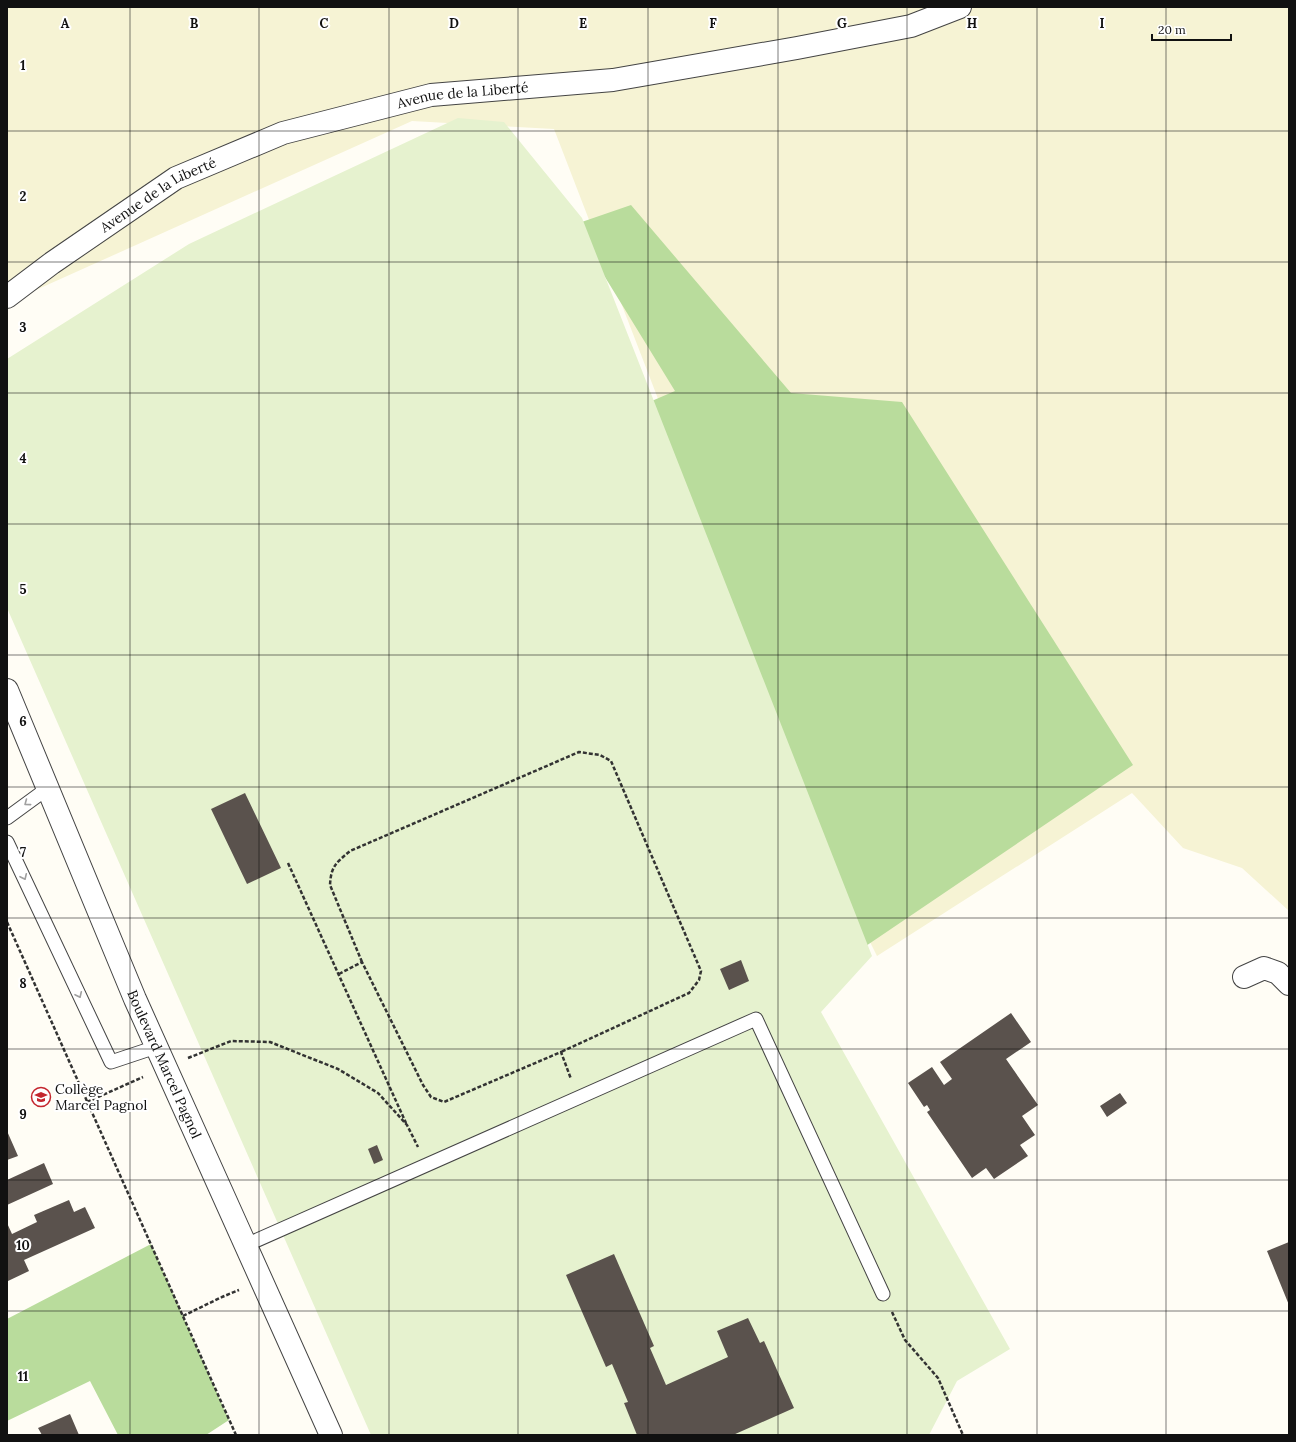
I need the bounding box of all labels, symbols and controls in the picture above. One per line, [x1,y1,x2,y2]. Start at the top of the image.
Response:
text: A [61,15,70,32]
text: B [190,15,199,32]
text: C [320,15,329,32]
text: D [449,15,459,32]
text: E [579,15,587,32]
text: F [709,15,717,32]
text: G [837,15,847,32]
text: H [967,15,977,32]
text: I [1099,15,1105,32]
scale bar [1152,16,1231,42]
text: 20 m [1158,22,1186,37]
text: 1 [20,57,26,74]
street label: Avenue de la Liberté [394,78,529,113]
street label: Avenue de la Liberté [96,153,219,237]
text: 2 [20,188,27,205]
text: 3 [19,319,27,336]
text: 4 [19,450,27,467]
text: 5 [19,581,27,598]
text: 6 [19,713,27,730]
one-way arrow [25,798,32,805]
text: 7 [20,844,26,861]
one-way arrow [19,873,27,880]
text: 8 [19,975,27,992]
street label: Boulevard Marcel Pagnol [123,987,206,1142]
one-way arrow [74,990,82,998]
place label: Collège Marcel Pagnol [55,1080,148,1114]
school or university icon: Collège Marcel Pagnol [30,1086,52,1108]
text: 9 [19,1106,27,1123]
text: 10 [16,1237,30,1254]
text: 11 [18,1368,28,1385]

